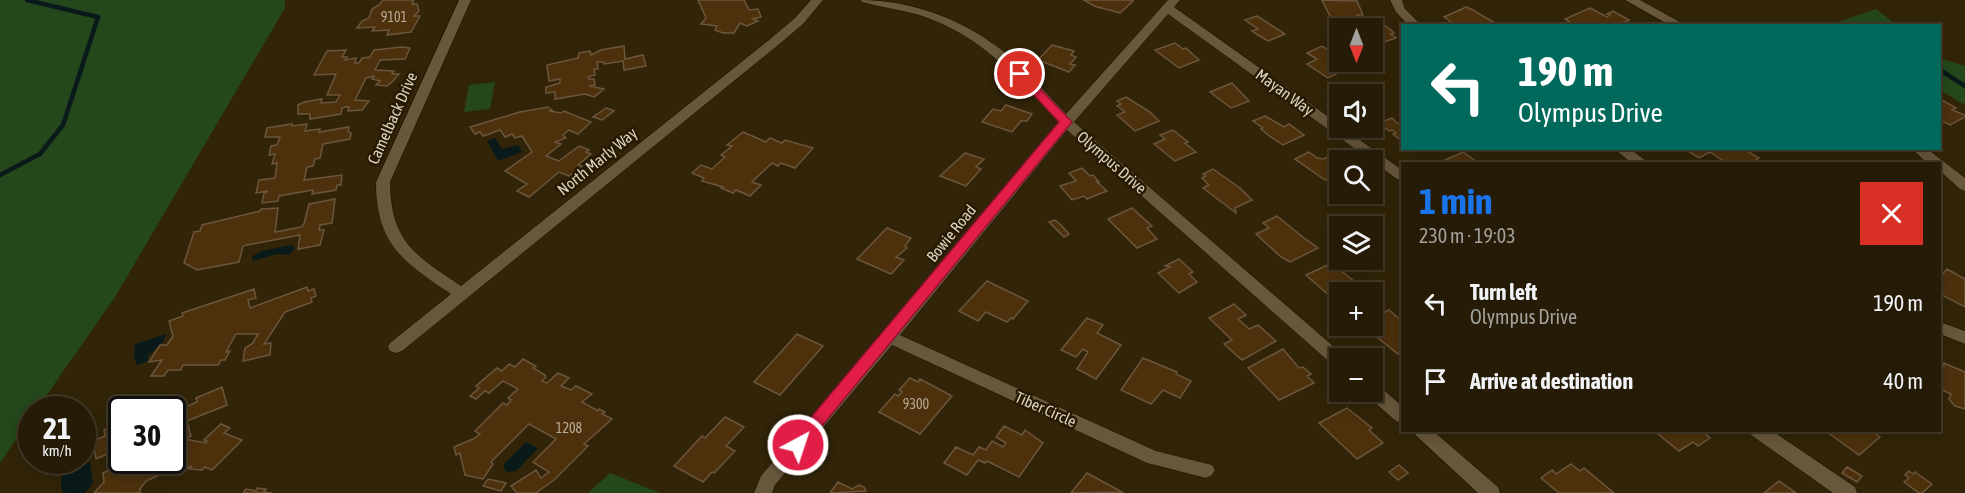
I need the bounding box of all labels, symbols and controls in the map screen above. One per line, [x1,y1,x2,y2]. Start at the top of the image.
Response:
house number: 9101 [381,9,407,25]
north arrow [1329,18,1383,72]
map controls [1329,18,1383,402]
text: 190 m [1518,47,1613,95]
pin [994,48,1045,99]
icon: left [1419,48,1497,126]
icon: arrive [1003,57,1036,90]
street label: Mayan Way [1252,65,1318,120]
street label: Camelback Drive [364,69,420,167]
button: sound [1329,84,1383,138]
text: Olympus Drive [1518,97,1663,128]
street label: North Marly Way [554,123,641,199]
street label: Olympus Drive [1073,127,1150,198]
button: search [1329,150,1383,204]
text: 1 min [1419,180,1493,222]
button: close [1860,182,1923,245]
street label: Bowie Road [923,201,979,265]
button: layers [1329,216,1383,270]
text: 230 m · 19:03 [1419,224,1516,247]
text: Turn left [1470,279,1537,305]
button: + [1329,282,1383,336]
icon: left [1419,287,1452,320]
text: 190 m [1873,290,1923,316]
text: Olympus Drive [1470,305,1577,328]
button: − [1329,348,1383,402]
icon: arrive [1419,365,1452,398]
text: Arrive at destination [1470,368,1633,394]
text: 40 m [1883,368,1923,394]
street label: Tiber Circle [1013,388,1079,430]
speed limit sign: 30 [108,396,186,474]
house number: 9300 [903,396,930,412]
text: 21 [43,411,71,445]
position arrow [766,413,830,477]
house number: 1208 [556,420,583,436]
text: km/h [42,442,72,459]

